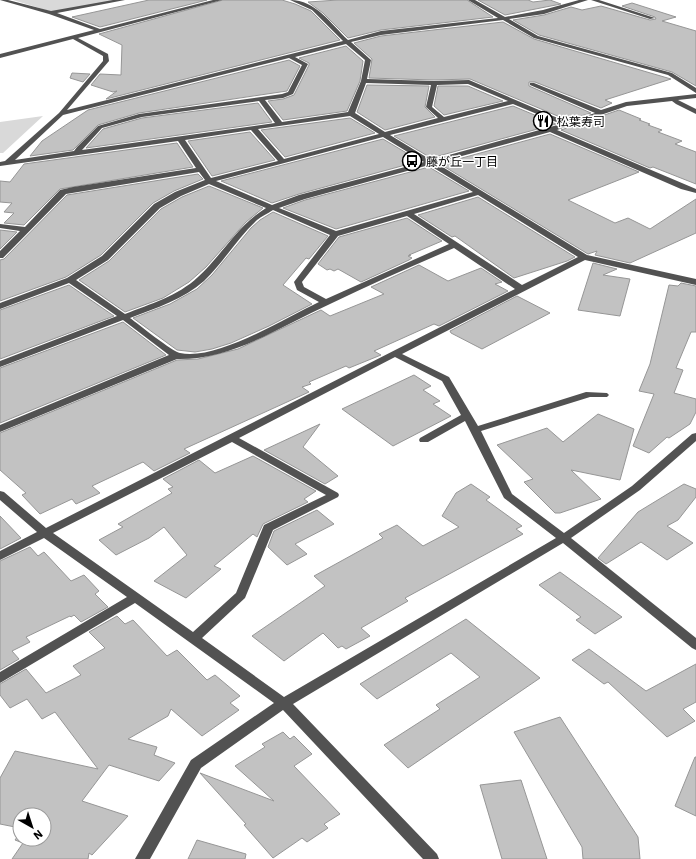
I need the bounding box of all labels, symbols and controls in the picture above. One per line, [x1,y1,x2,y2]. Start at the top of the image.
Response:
restaurant icon: 松葉寿司 [532,110,554,132]
place label: 松葉寿司 [557,114,605,129]
bus stop icon: 藤が丘一丁目 [401,150,423,172]
place label: 藤が丘一丁目 [426,154,498,169]
north arrow [12,807,52,847]
text: N [31,827,46,843]

